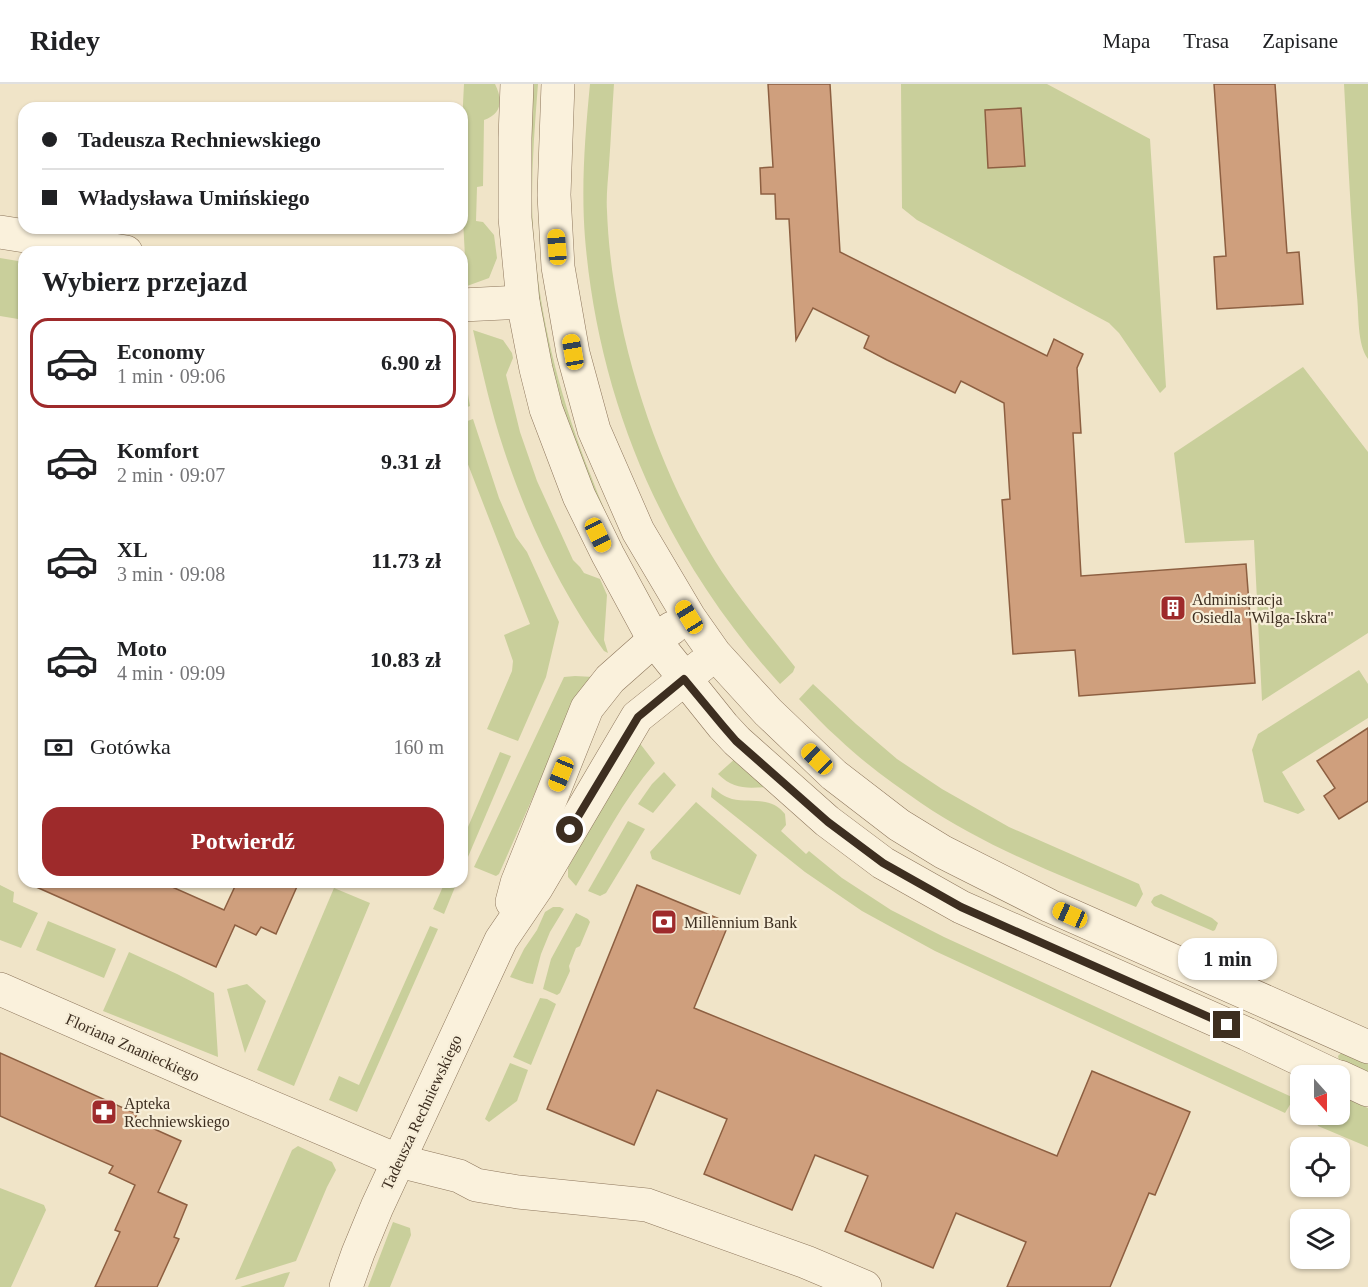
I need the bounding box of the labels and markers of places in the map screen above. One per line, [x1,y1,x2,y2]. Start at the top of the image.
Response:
place label: Administracja Osiedla "Wilga-Iskra" [1192,591,1334,627]
building icon: Administracja Osiedla "Wilga-Iskra" [1158,593,1188,623]
bank icon: Millennium Bank [649,907,679,937]
place label: Millennium Bank [684,914,797,931]
place label: Apteka Rechniewskiego [124,1095,230,1131]
pharmacy icon: Apteka Rechniewskiego [89,1097,119,1127]

